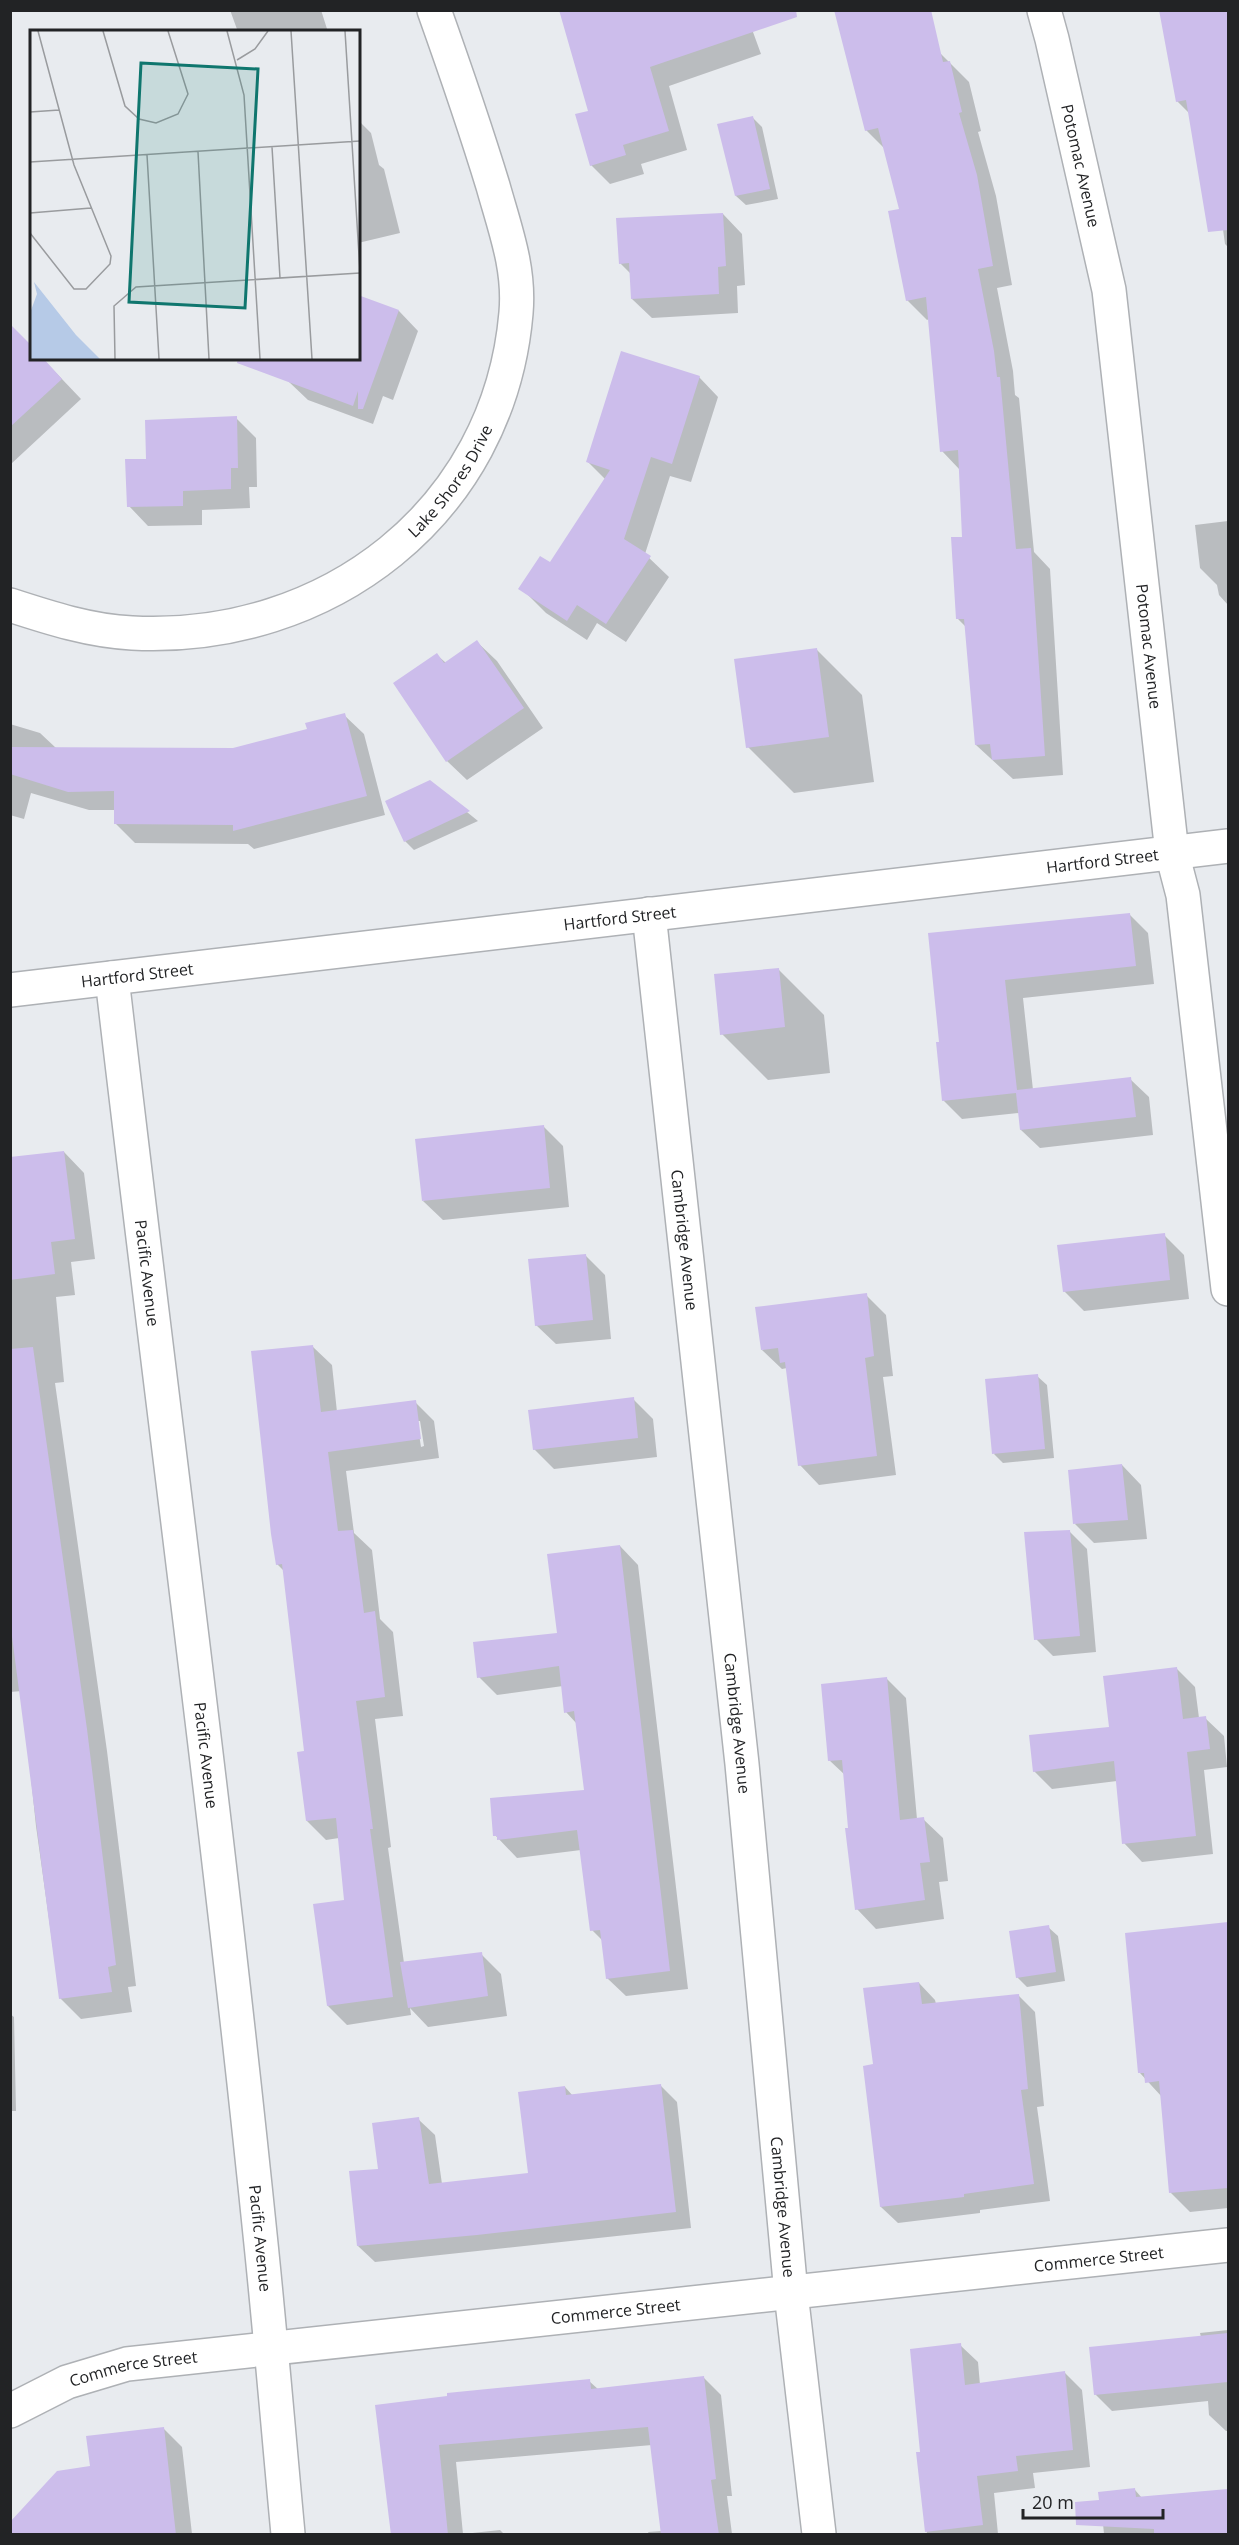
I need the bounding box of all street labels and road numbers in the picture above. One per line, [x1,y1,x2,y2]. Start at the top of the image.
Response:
street label: Potomac Avenue [1056,102,1105,229]
street label: Lake Shores Drive [403,421,497,542]
street label: Potomac Avenue [1131,583,1167,710]
street label: Hartford Street [1045,843,1160,878]
street label: Hartford Street [562,900,678,935]
street label: Hartford Street [80,957,195,993]
street label: Cambridge Avenue [666,1169,703,1312]
street label: Pacific Avenue [130,1218,165,1327]
street label: Cambridge Avenue [719,1652,756,1795]
street label: Pacific Avenue [189,1701,224,1810]
street label: Cambridge Avenue [766,2136,801,2279]
street label: Pacific Avenue [244,2184,277,2293]
street label: Commerce Street [1033,2241,1165,2277]
street label: Commerce Street [550,2293,682,2329]
street label: Commerce Street [67,2345,199,2392]

